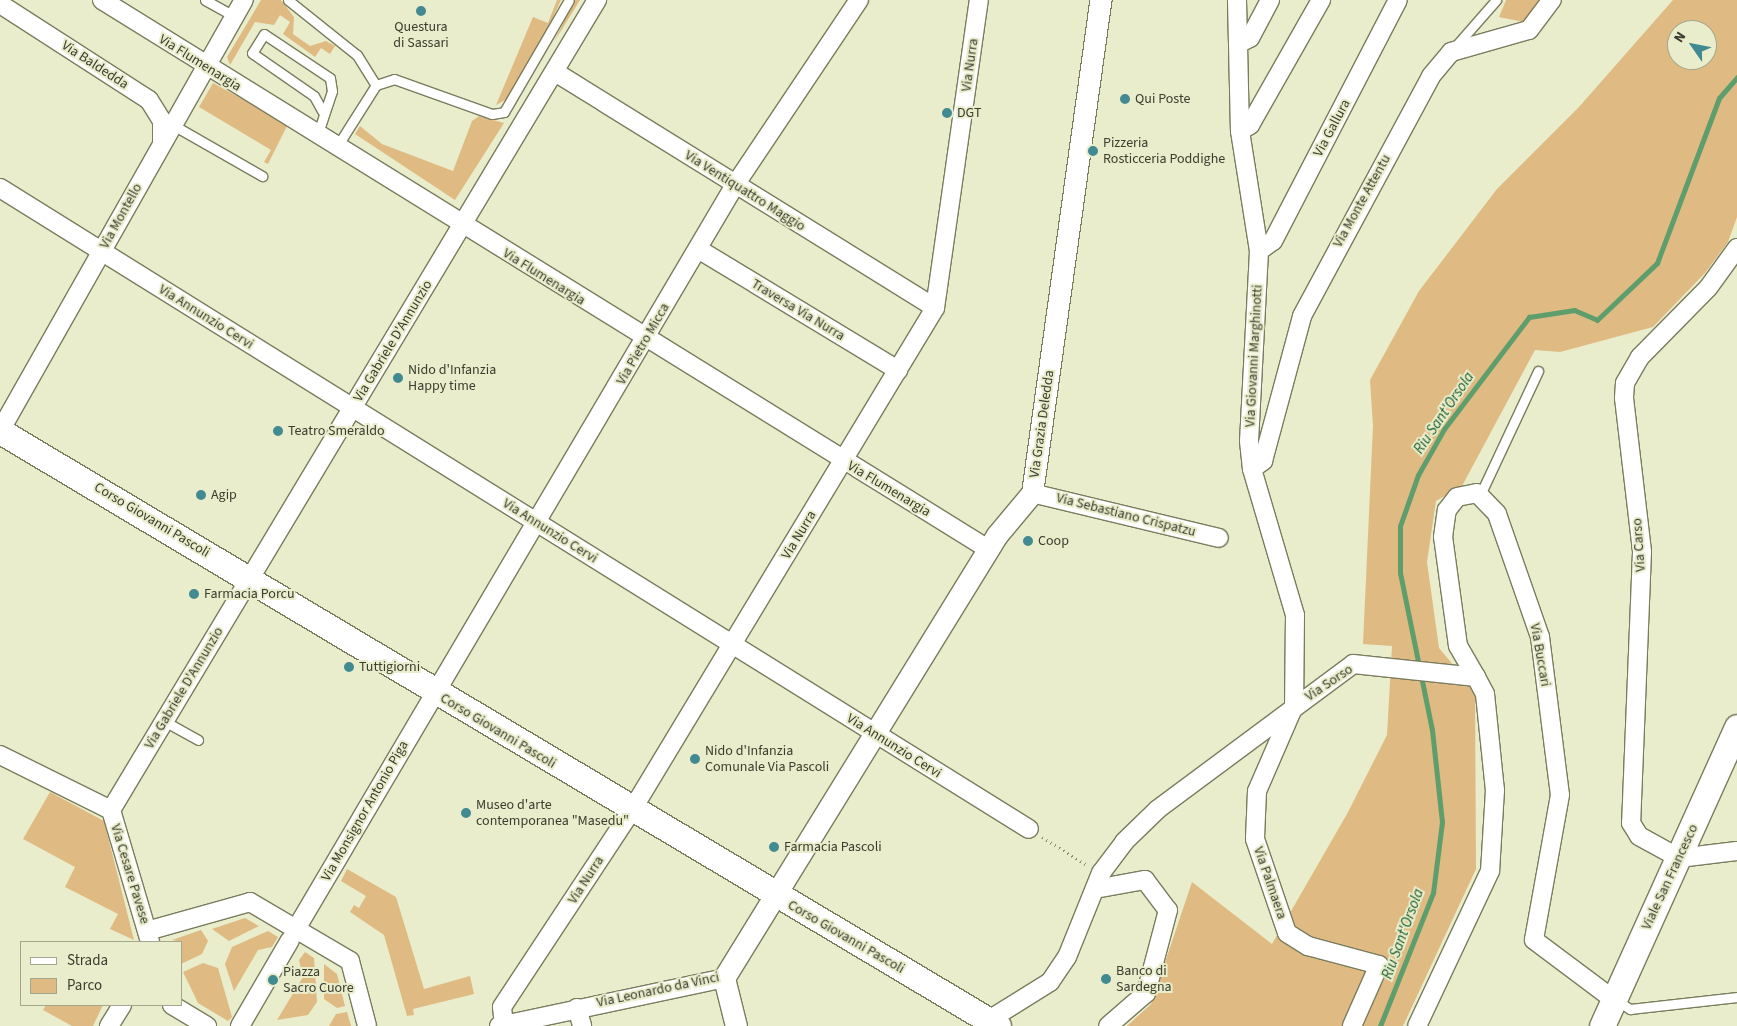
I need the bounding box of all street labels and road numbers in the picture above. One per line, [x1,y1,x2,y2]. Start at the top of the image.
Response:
street label: Via Flumenargia [156,31,244,95]
street label: Via Baldedda [58,37,132,93]
street label: Via Nurra [958,37,982,93]
street label: Via Gallura [1310,96,1354,160]
street label: Via Ventiquattro Maggio [682,147,808,235]
street label: Via Monte Attentu [1330,152,1394,250]
street label: Via Montello [96,180,146,252]
street label: Via Flumenargia [500,245,588,309]
street label: Traversa Via Nurra [748,275,848,345]
street label: Via Gabriele D'Annunzio [350,277,436,405]
street label: Via Annunzio Cervi [155,281,257,353]
street label: Via Giovanni Marghinotti [1242,284,1266,428]
street label: Via Pietro Micca [613,300,673,388]
street label: Via Grazia Deledda [1026,369,1058,479]
street label: Via Flumenargia [844,458,934,520]
street label: Corso Giovanni Pascoli [91,479,213,561]
street label: Via Sebastiano Crispatzu [1055,490,1197,540]
street label: Via Annunzio Cervi [499,495,601,567]
street label: Via Nurra [778,508,820,562]
street label: Via Carso [1629,518,1649,572]
street label: Via Buccari [1526,622,1554,688]
street label: Via Gabriele D'Annunzio [141,624,227,752]
street label: Via Sorso [1302,661,1356,705]
street label: Corso Giovanni Pascoli [437,690,559,772]
street label: Via Annunzio Cervi [843,710,945,782]
street label: Via Monsignor Antonio Piga [318,738,412,884]
street label: Via Cesare Pavese [107,822,153,926]
street label: Viale San Francesco [1638,822,1702,932]
street label: Via Palmaera [1250,845,1290,921]
street label: Via Nurra [564,853,608,907]
street label: Corso Giovanni Pascoli [785,897,907,977]
street label: Via Leonardo da Vinci [595,969,721,1011]

